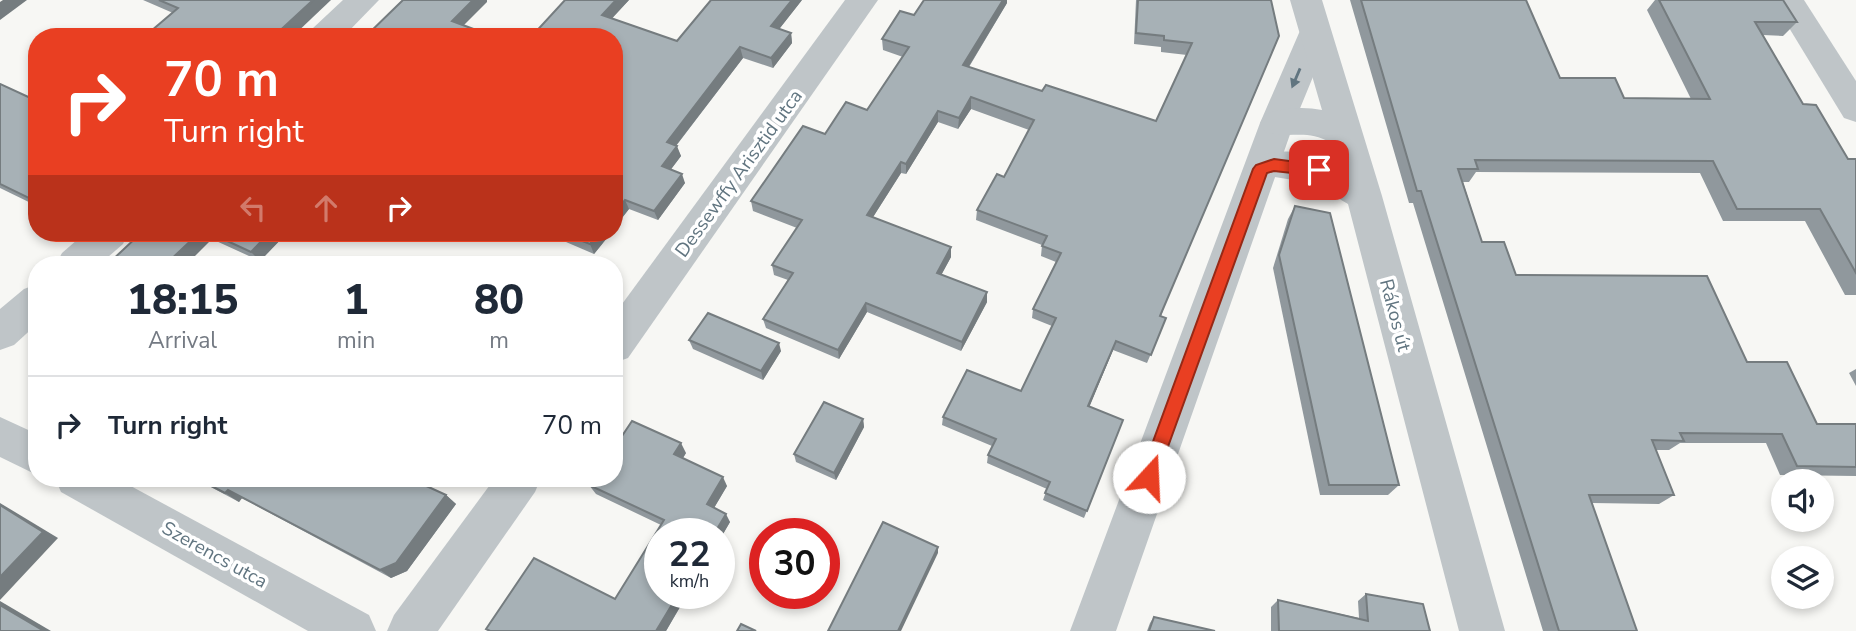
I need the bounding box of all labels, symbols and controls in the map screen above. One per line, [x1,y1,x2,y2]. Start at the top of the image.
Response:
text: 70 m [164,46,279,113]
icon: right [49,56,140,147]
one-way arrow [1290,68,1302,88]
street label: Dessewffy Arisztid utca [669,84,809,263]
text: Turn right [164,110,304,153]
pin [1289,140,1349,200]
icon: arrive [1300,151,1338,189]
icon: left [234,189,272,227]
icon: ahead [307,189,345,227]
icon: right [380,189,418,227]
text: 18:15 [127,272,238,329]
text: 1 [344,272,369,329]
text: 80 [474,272,524,329]
street label: Rákos út [1373,276,1417,355]
text: Arrival [148,325,217,356]
text: min [337,325,375,356]
text: m [489,325,509,356]
icon: right [49,406,87,444]
text: Turn right [108,408,227,443]
text: 70 m [542,408,602,443]
position arrow [1112,440,1186,514]
map controls [1771,469,1834,609]
button: sound [1771,469,1834,532]
street label: Szerencs utca [157,515,272,595]
speed limit sign: 30 [749,518,840,609]
text: 22 [668,531,711,578]
button: layers [1771,546,1834,609]
text: km/h [670,569,709,593]

